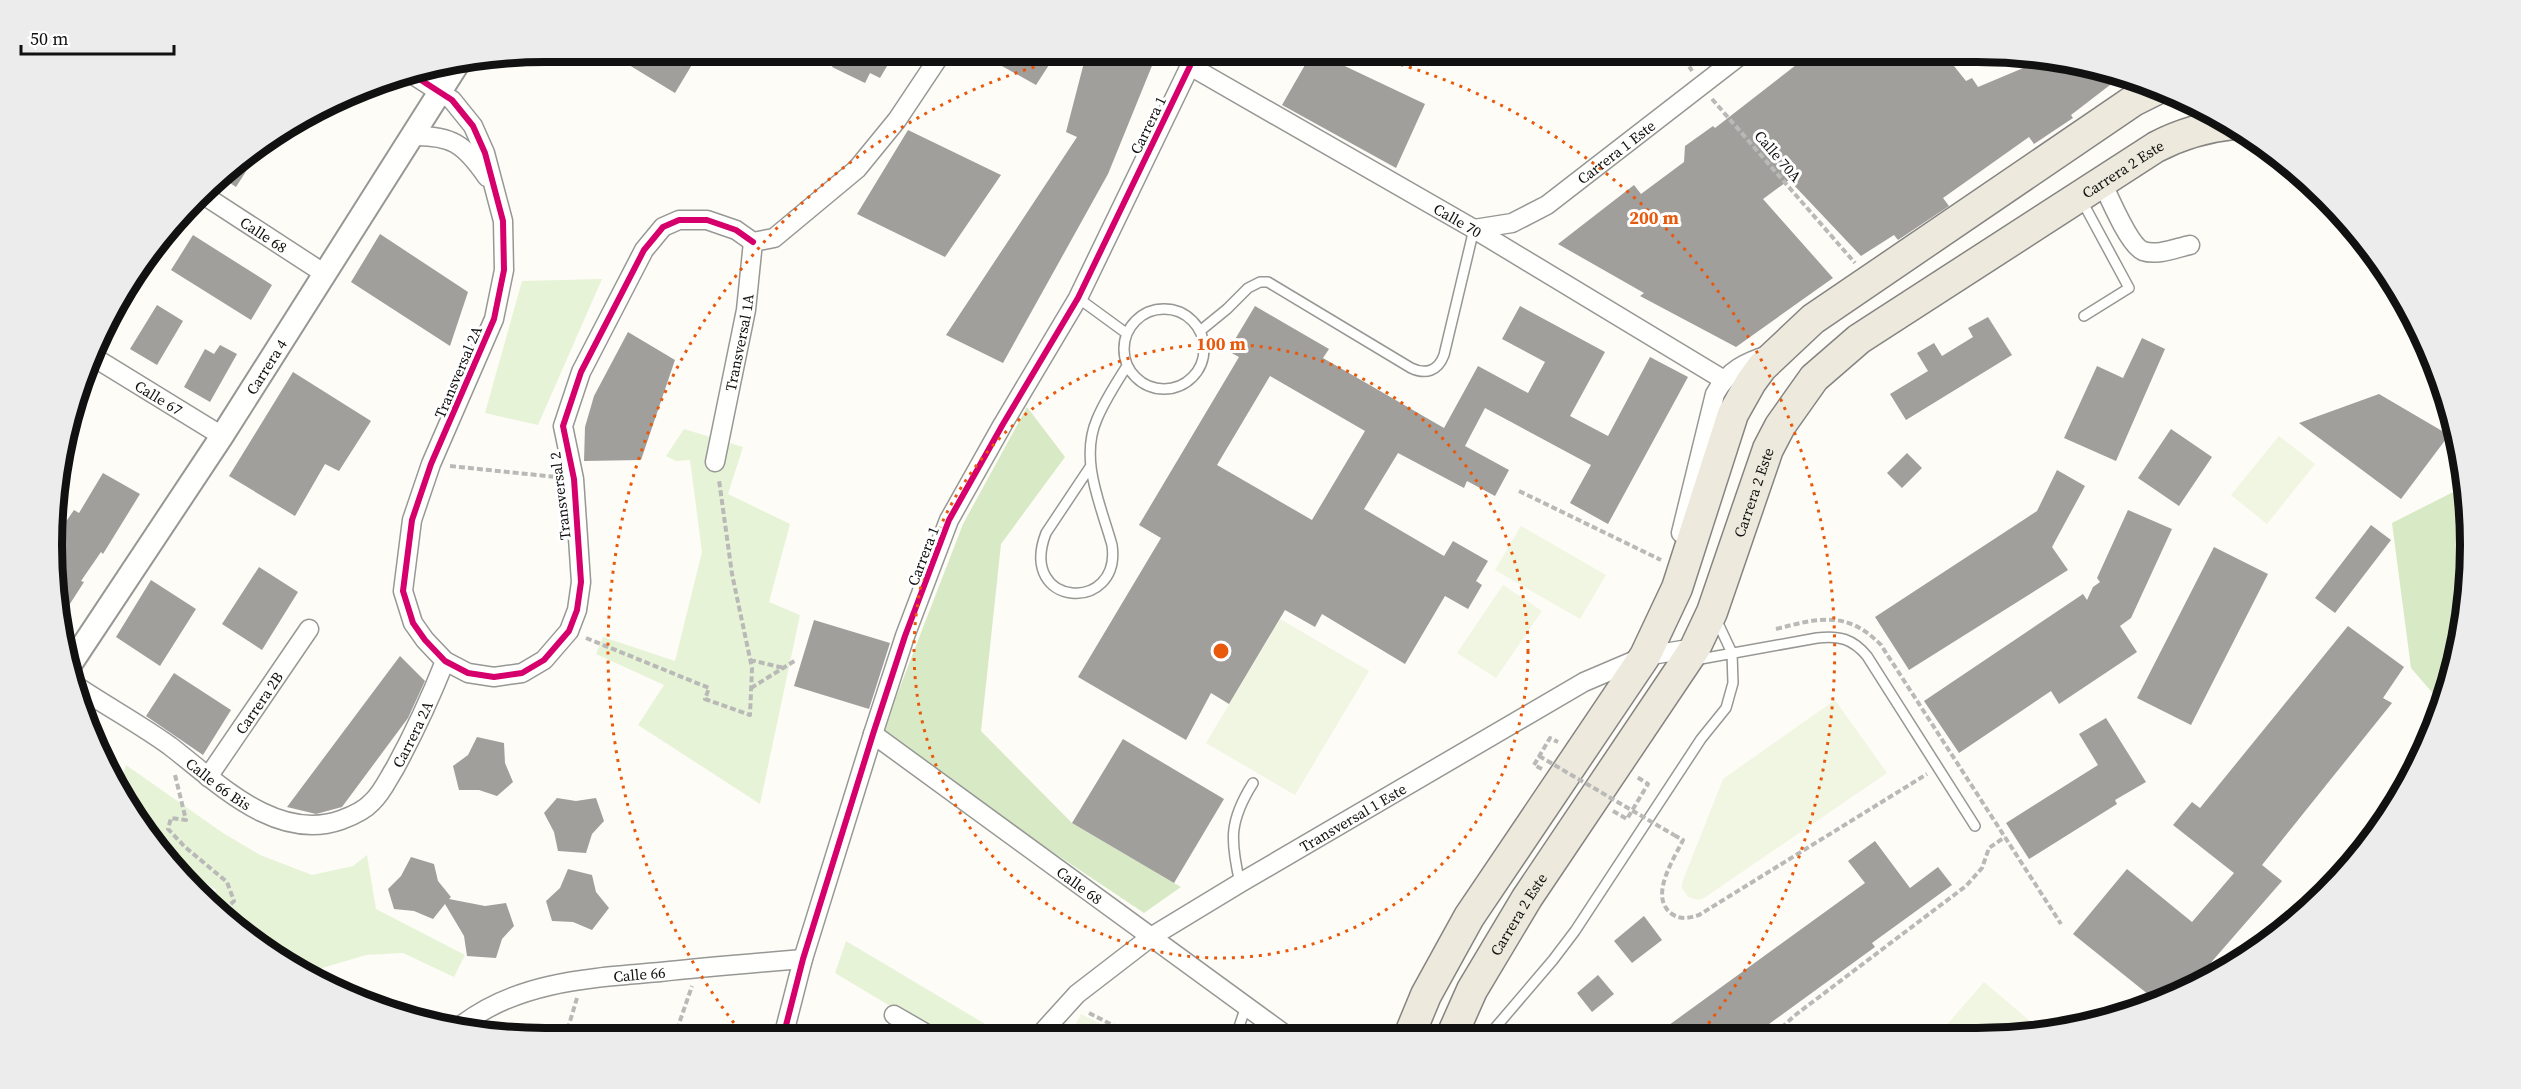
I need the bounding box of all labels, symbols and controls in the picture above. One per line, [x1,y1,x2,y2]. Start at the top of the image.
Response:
scale bar [21,18,174,56]
text: 50 m [30,26,68,51]
street label: Carrera 1 [1125,93,1171,157]
street label: Carrera 1 Este [1572,114,1660,189]
street label: Calle 70A [1750,126,1806,186]
street label: Carrera 2 Este [2078,134,2167,203]
street label: Calle 70 [1430,198,1486,242]
text: 200 m [1629,205,1679,230]
street label: Calle 68 [236,211,292,257]
street label: Transversal 1A [719,293,758,393]
street label: Transversal 2A [429,322,487,422]
text: 100 m [1196,331,1246,356]
street label: Carrera 4 [240,334,292,398]
street label: Calle 67 [131,375,187,420]
street label: Carrera 2 Este [1728,444,1778,540]
street label: Transversal 2 [544,451,576,541]
street label: Carrera 1 [902,523,944,589]
centre of rings [1211,641,1231,661]
street label: Carrera 2B [230,667,288,738]
street label: Carrera 2A [387,697,437,771]
street label: Calle 66 Bis [182,752,255,815]
street label: Transversal 1 Este [1295,778,1410,857]
street label: Calle 68 [1053,861,1107,909]
street label: Carrera 2 Este [1484,868,1552,959]
street label: Calle 66 [612,961,666,987]

